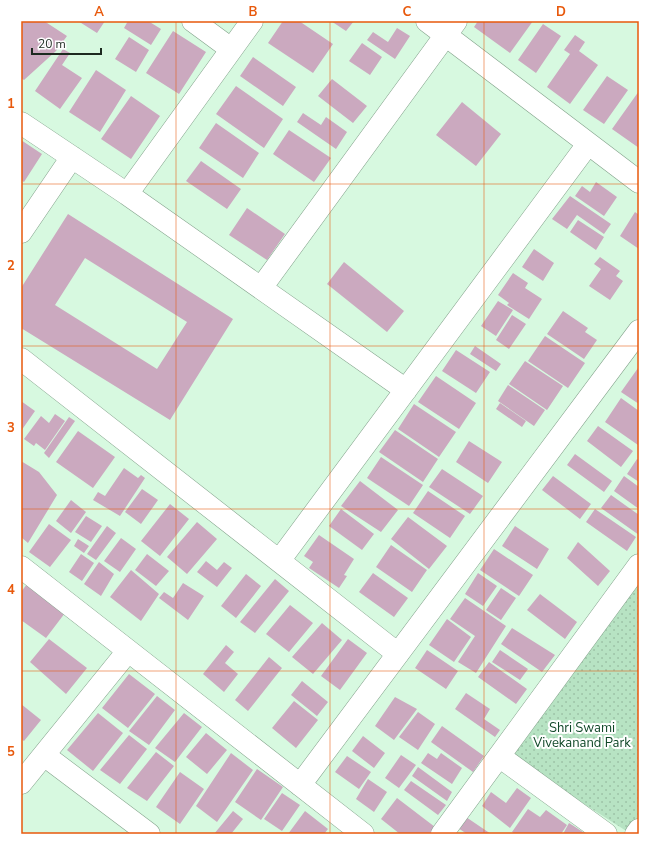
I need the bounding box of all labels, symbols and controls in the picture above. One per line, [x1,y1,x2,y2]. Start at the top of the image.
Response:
text: A [94,3,104,21]
text: B [249,3,258,21]
text: C [403,3,412,21]
text: D [556,3,566,21]
scale bar [32,30,101,56]
text: 20 m [38,36,66,52]
text: 1 [7,95,15,113]
text: 2 [7,257,15,275]
text: 3 [7,419,15,437]
text: 4 [7,581,15,599]
park label: Shri Swami Vivekanand Park [532,719,631,752]
text: 5 [7,743,15,761]

